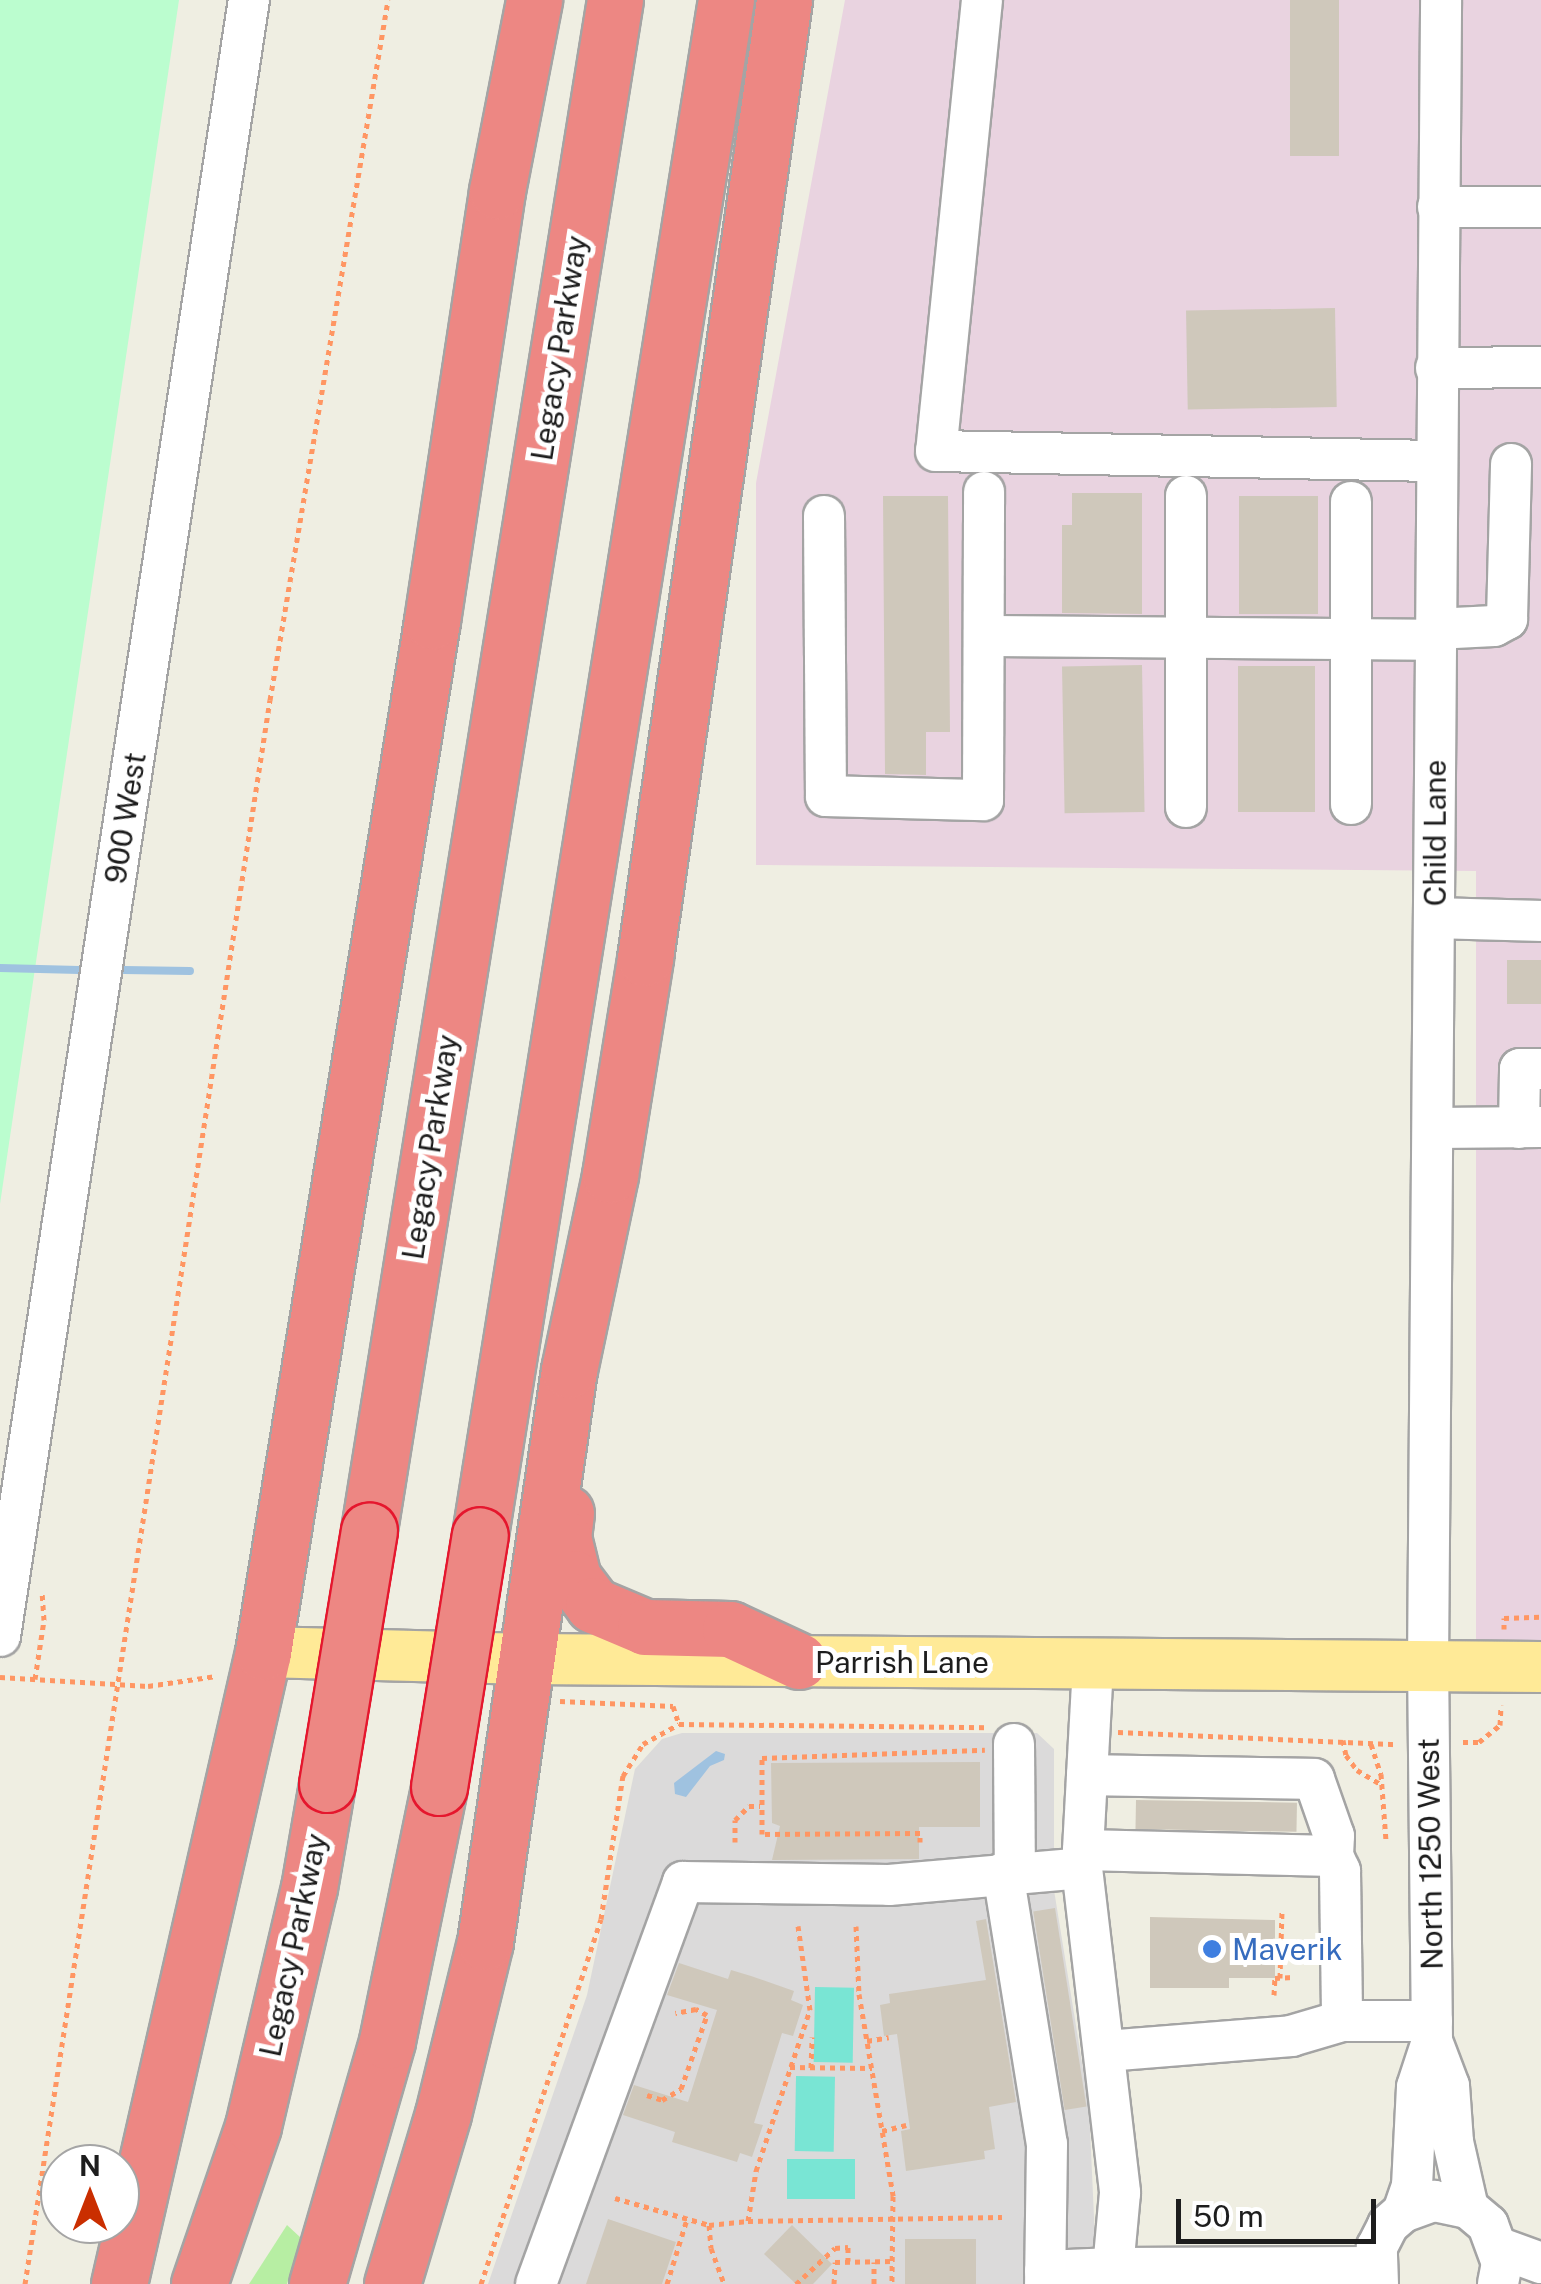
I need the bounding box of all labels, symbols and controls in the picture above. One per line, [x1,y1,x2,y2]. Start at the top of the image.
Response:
street label: Legacy Parkway [523,233,595,463]
street label: 900 West [97,750,153,886]
street label: Child Lane [1417,760,1453,906]
street label: Legacy Parkway [394,1032,466,1262]
street label: Parrish Lane [815,1644,989,1680]
street label: North 1250 West [1410,1737,1450,1971]
street label: Legacy Parkway [252,1830,334,2060]
place label: Maverik [1232,1931,1343,1967]
marker: Maverik [1201,1938,1223,1960]
north arrow [40,2144,140,2244]
text: N [79,2149,101,2182]
scale bar [1181,2179,1381,2241]
text: 50 m [1193,2198,1264,2234]

